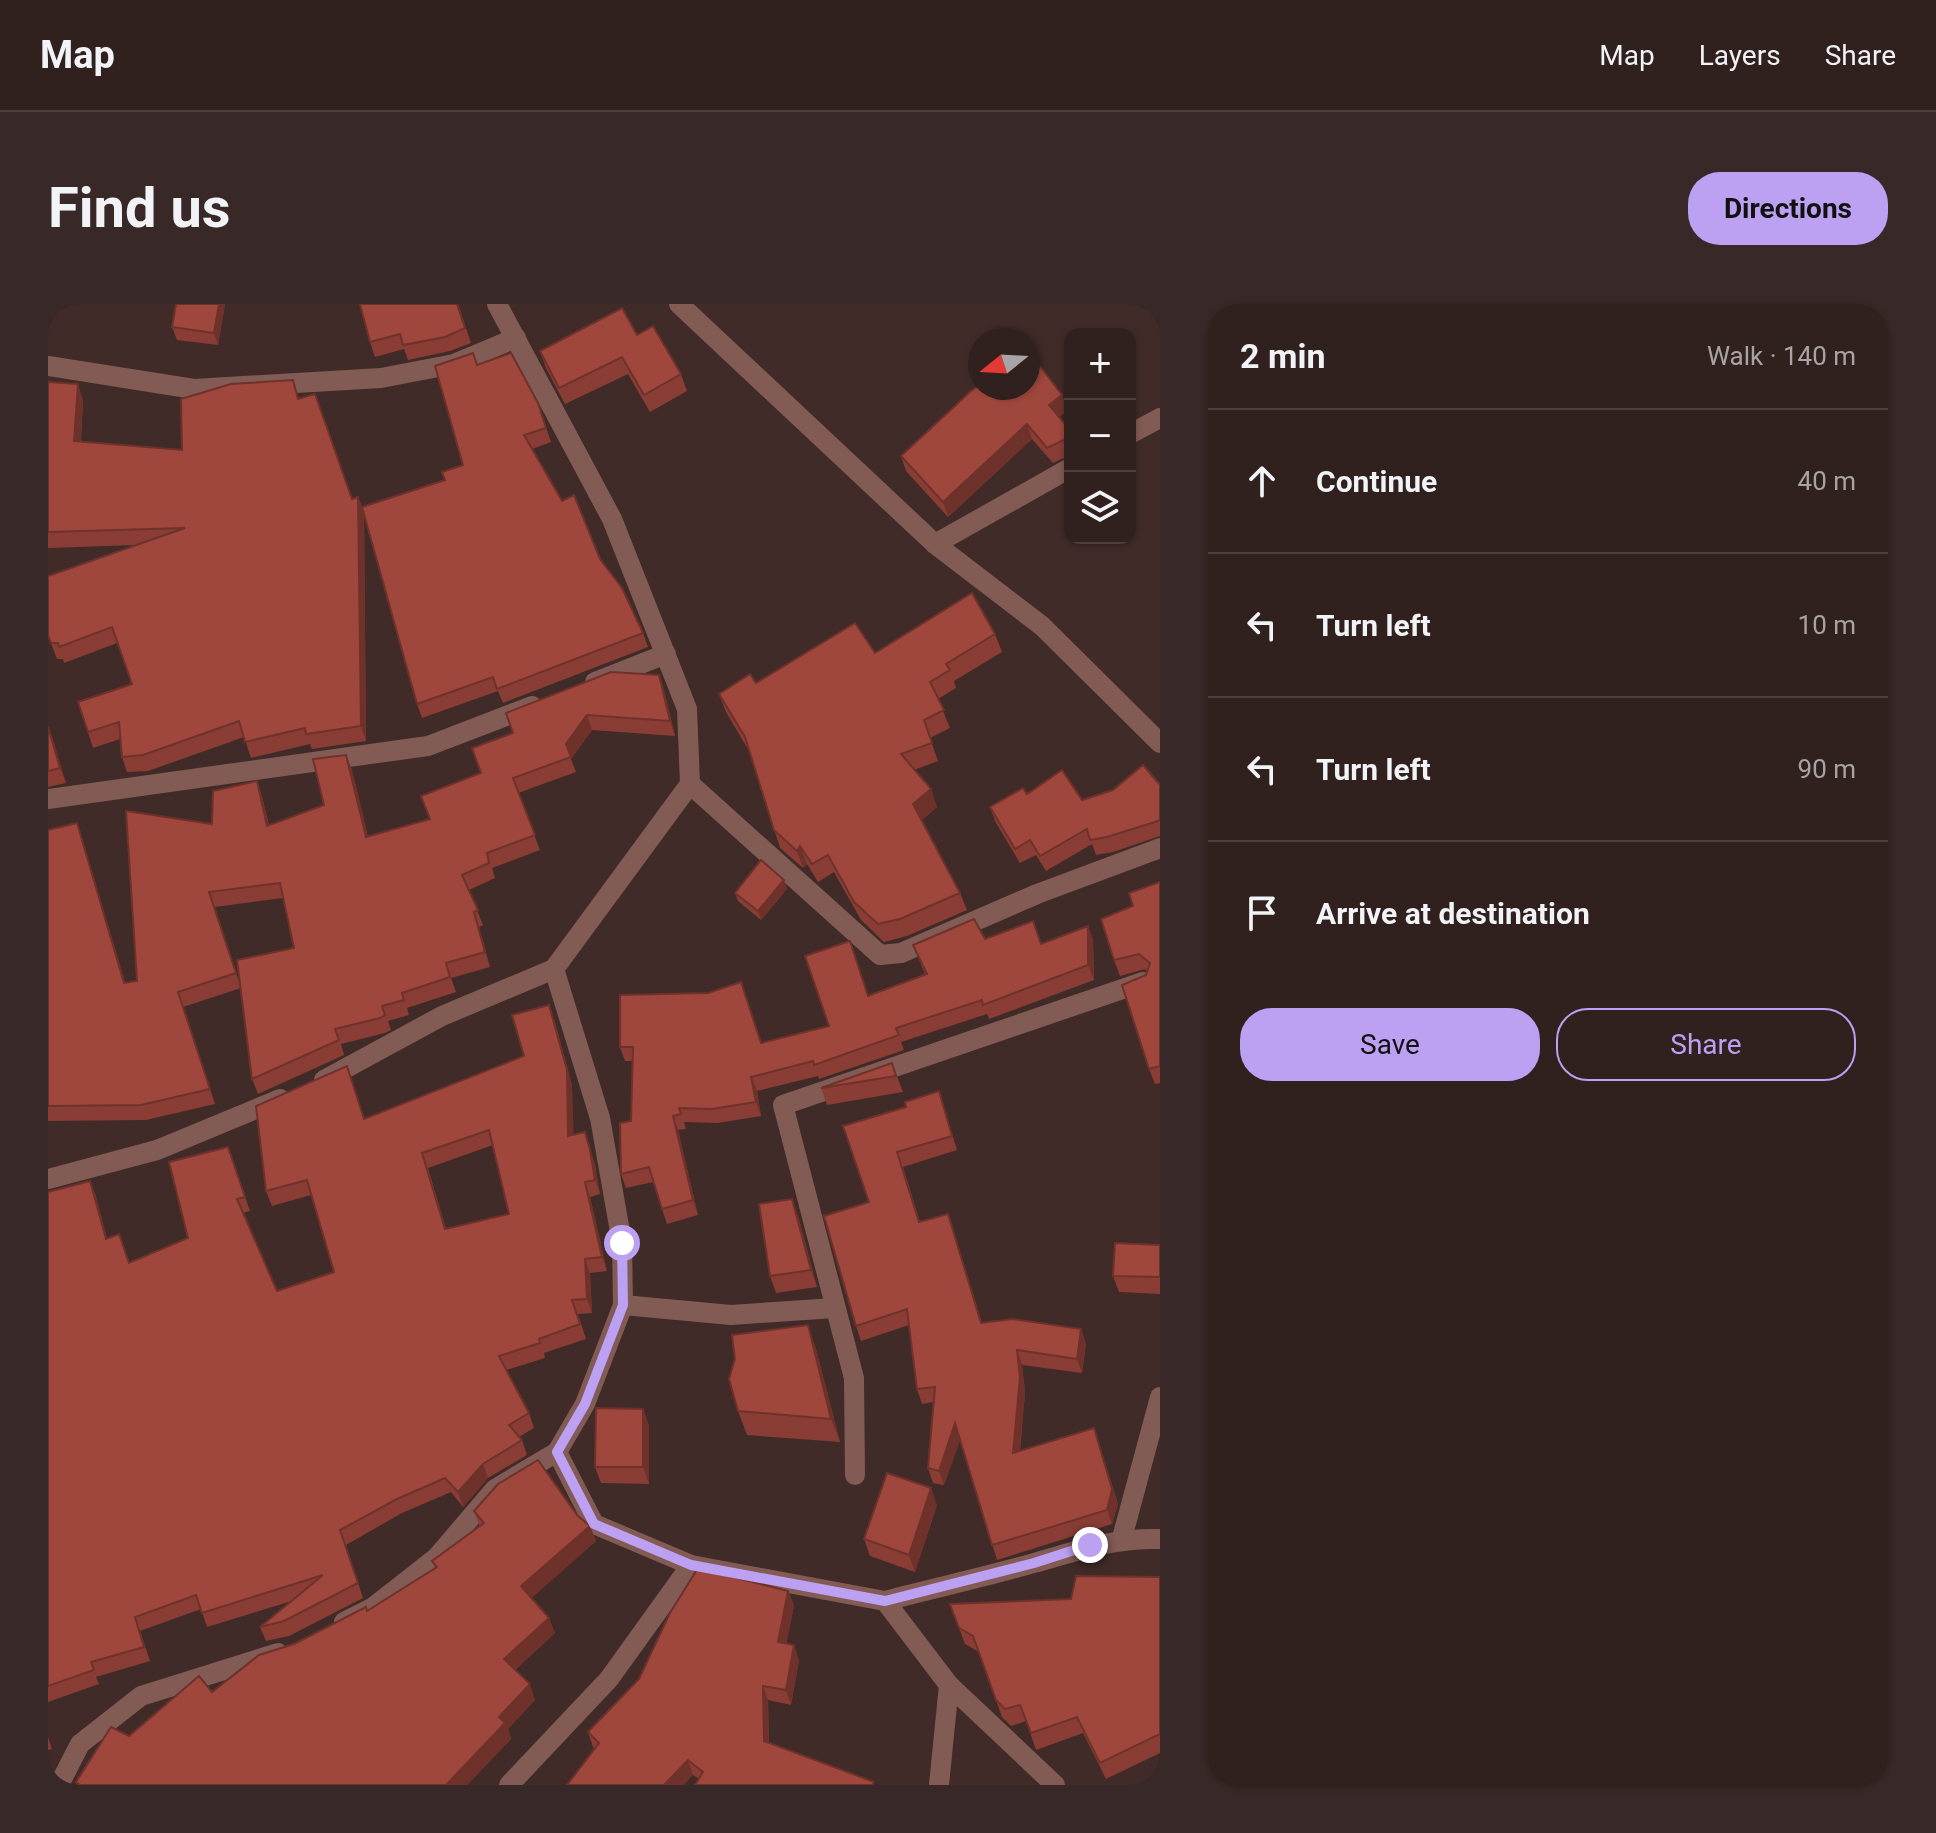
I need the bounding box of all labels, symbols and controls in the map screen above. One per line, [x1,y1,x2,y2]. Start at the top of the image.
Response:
text: Map [40,33,115,77]
text: Map [1599,39,1655,72]
text: Layers [1699,39,1781,72]
text: Share [1825,39,1896,72]
button: Directions [1688,172,1888,245]
text: Find us [48,175,231,241]
north arrow [968,328,1040,400]
map controls [1064,328,1136,544]
button: + [1064,328,1136,400]
text: 2 min [1240,336,1325,376]
text: Walk · 140 m [1707,341,1856,371]
button: − [1064,400,1136,472]
icon: ahead [1240,459,1284,503]
text: Continue [1316,464,1437,499]
text: 40 m [1798,466,1856,496]
button: layers [1064,472,1136,544]
icon: left [1240,603,1284,647]
text: Turn left [1316,608,1431,643]
text: 10 m [1798,610,1856,640]
icon: left [1240,747,1284,791]
text: Turn left [1316,752,1431,787]
text: 90 m [1798,754,1856,784]
icon: arrive [1240,891,1284,935]
text: Arrive at destination [1316,896,1590,931]
button: Save [1240,1008,1540,1081]
button: Share [1556,1008,1856,1081]
route start [604,1225,640,1261]
route end [1072,1527,1108,1563]

